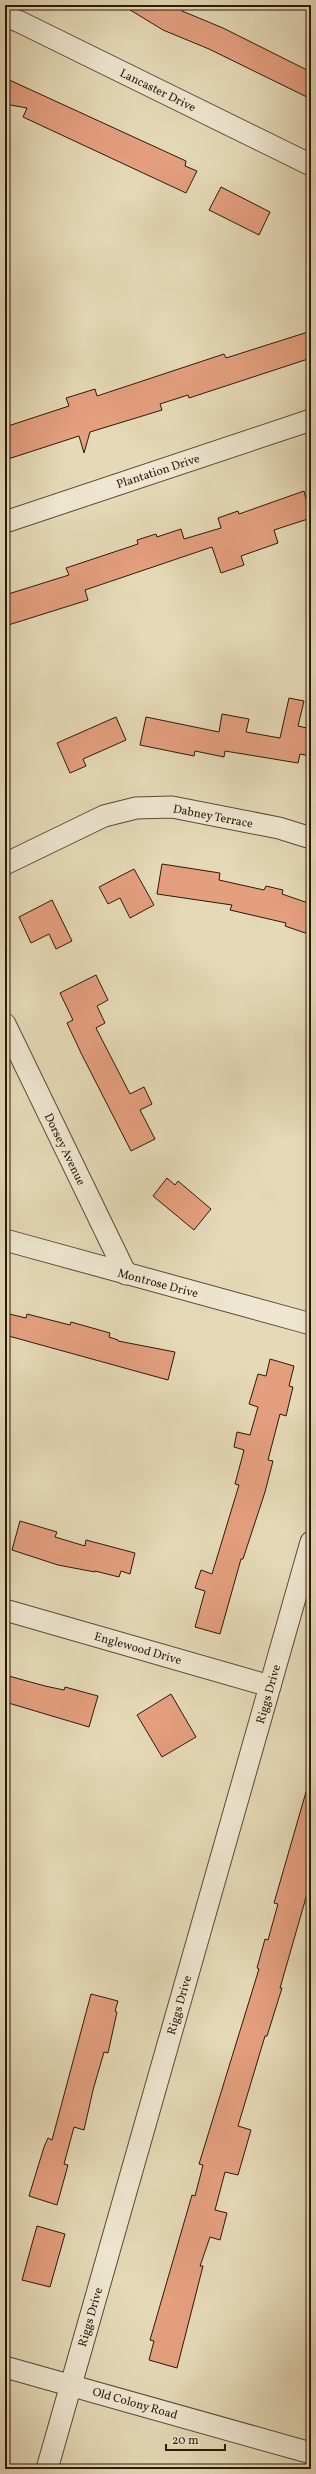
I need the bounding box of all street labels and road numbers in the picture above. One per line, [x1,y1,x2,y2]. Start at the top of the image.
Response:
street label: Lancaster Drive [117,66,199,116]
street label: Plantation Drive [115,451,202,493]
street label: Dabney Terrace [171,801,254,833]
street label: Dorsey Avenue [40,1111,89,1189]
street label: Montrose Drive [116,1266,200,1302]
street label: Englewood Drive [92,1629,184,1669]
street label: Riggs Drive [253,1662,285,1726]
street label: Riggs Drive [164,1973,196,2037]
street label: Riggs Drive [75,2285,107,2349]
street label: Old Colony Road [90,2384,179,2424]

